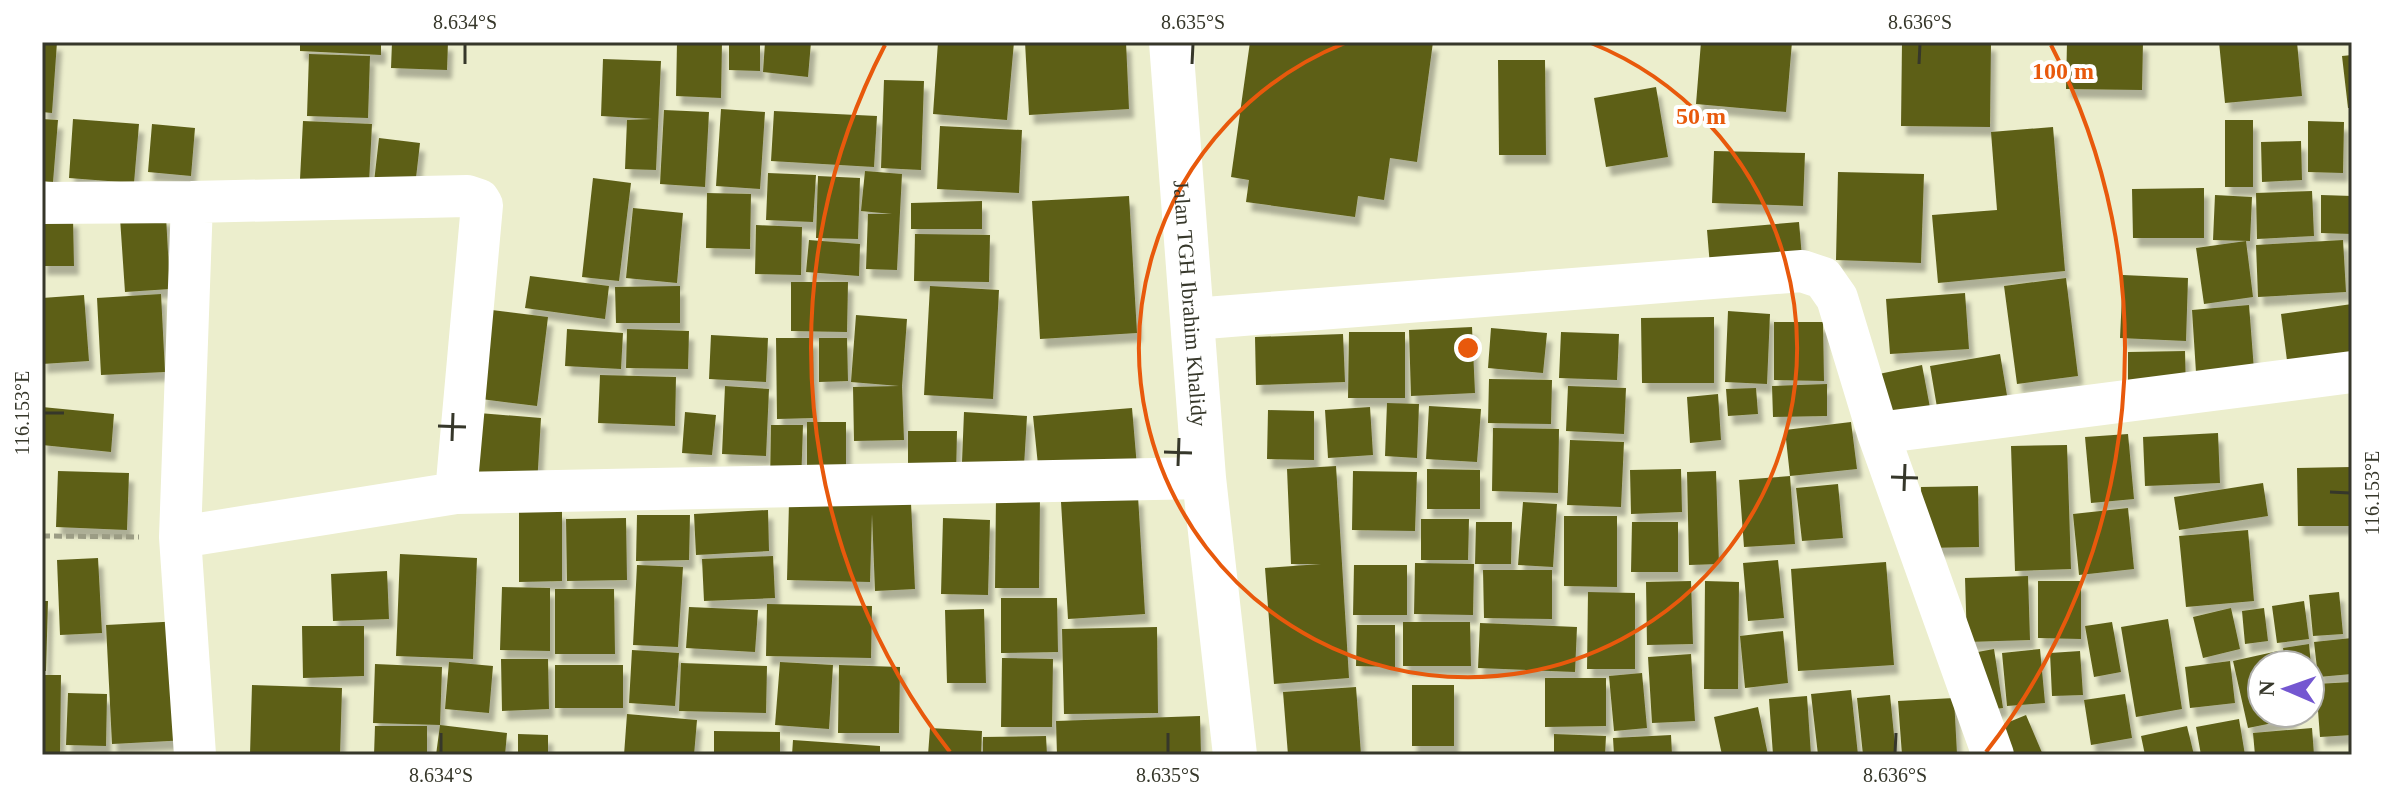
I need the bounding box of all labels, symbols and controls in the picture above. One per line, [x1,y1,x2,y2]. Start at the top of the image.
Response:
text: 8.634°S [433,11,497,33]
text: 8.635°S [1161,11,1225,33]
text: 8.636°S [1888,11,1952,33]
text: 100 m [2032,58,2094,84]
text: 50 m [1676,103,1726,129]
street label: Jalan TGH Ibrahim Khalidy [1169,179,1213,427]
centre of rings [1454,334,1482,362]
text: 116.153°E [11,371,33,455]
text: 116.153°E [2361,451,2383,535]
north arrow [2246,649,2326,729]
text: N [2254,680,2279,697]
text: 8.634°S [409,764,473,786]
text: 8.635°S [1136,764,1200,786]
text: 8.636°S [1863,764,1927,786]

